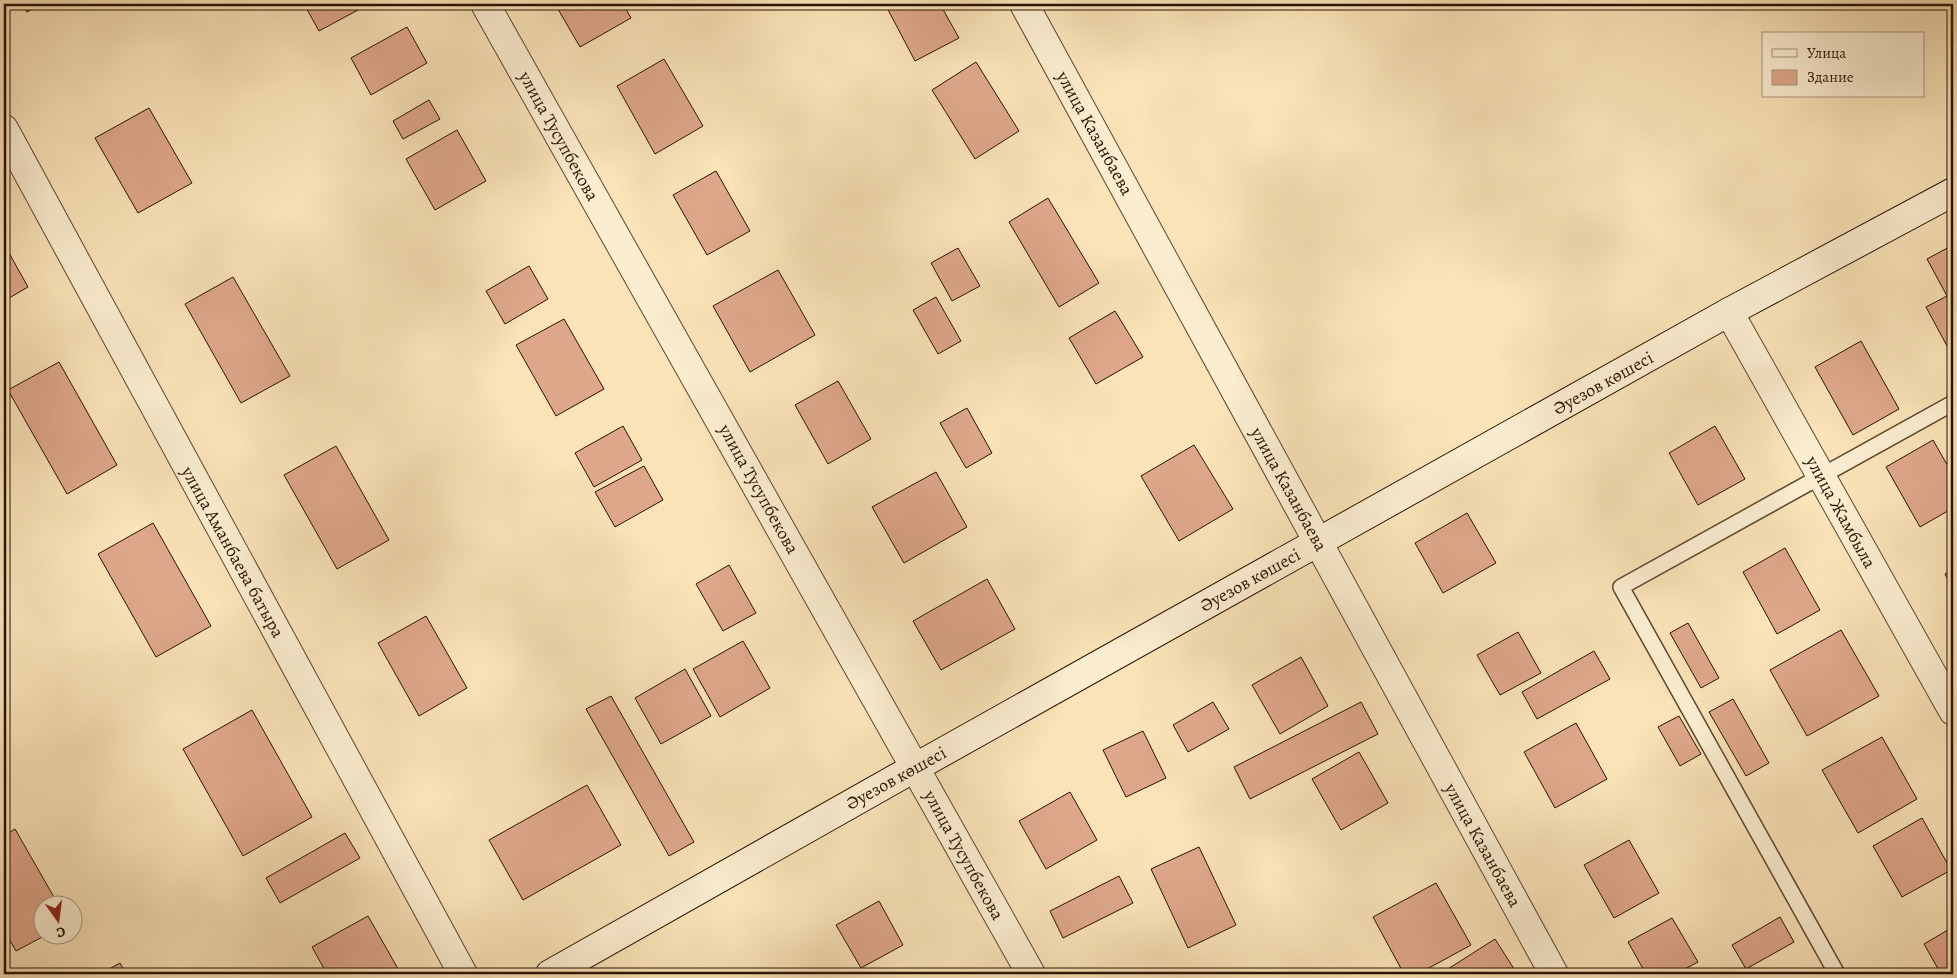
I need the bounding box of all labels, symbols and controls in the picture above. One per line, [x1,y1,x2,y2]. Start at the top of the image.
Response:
legend [1762,32,1924,98]
text: Улица [1807,43,1846,63]
street label: улица Тусупбекова [513,66,605,206]
street label: улица Казанбаева [1050,66,1139,200]
text: Здание [1807,67,1854,87]
street label: Әуезов көшесі [1549,346,1657,420]
street label: улица Тусупбекова [713,419,805,559]
street label: улица Казанбаева [1244,422,1333,556]
street label: улица Жамбыла [1800,451,1882,573]
street label: улица Аманбаева батыра [175,461,290,643]
street label: Әуезов көшесі [1196,543,1304,617]
street label: Әуезов көшесі [842,741,950,815]
street label: улица Казанбаева [1438,778,1527,912]
street label: улица Тусупбекова [918,785,1010,925]
north arrow [32,896,82,946]
text: С [54,922,68,942]

